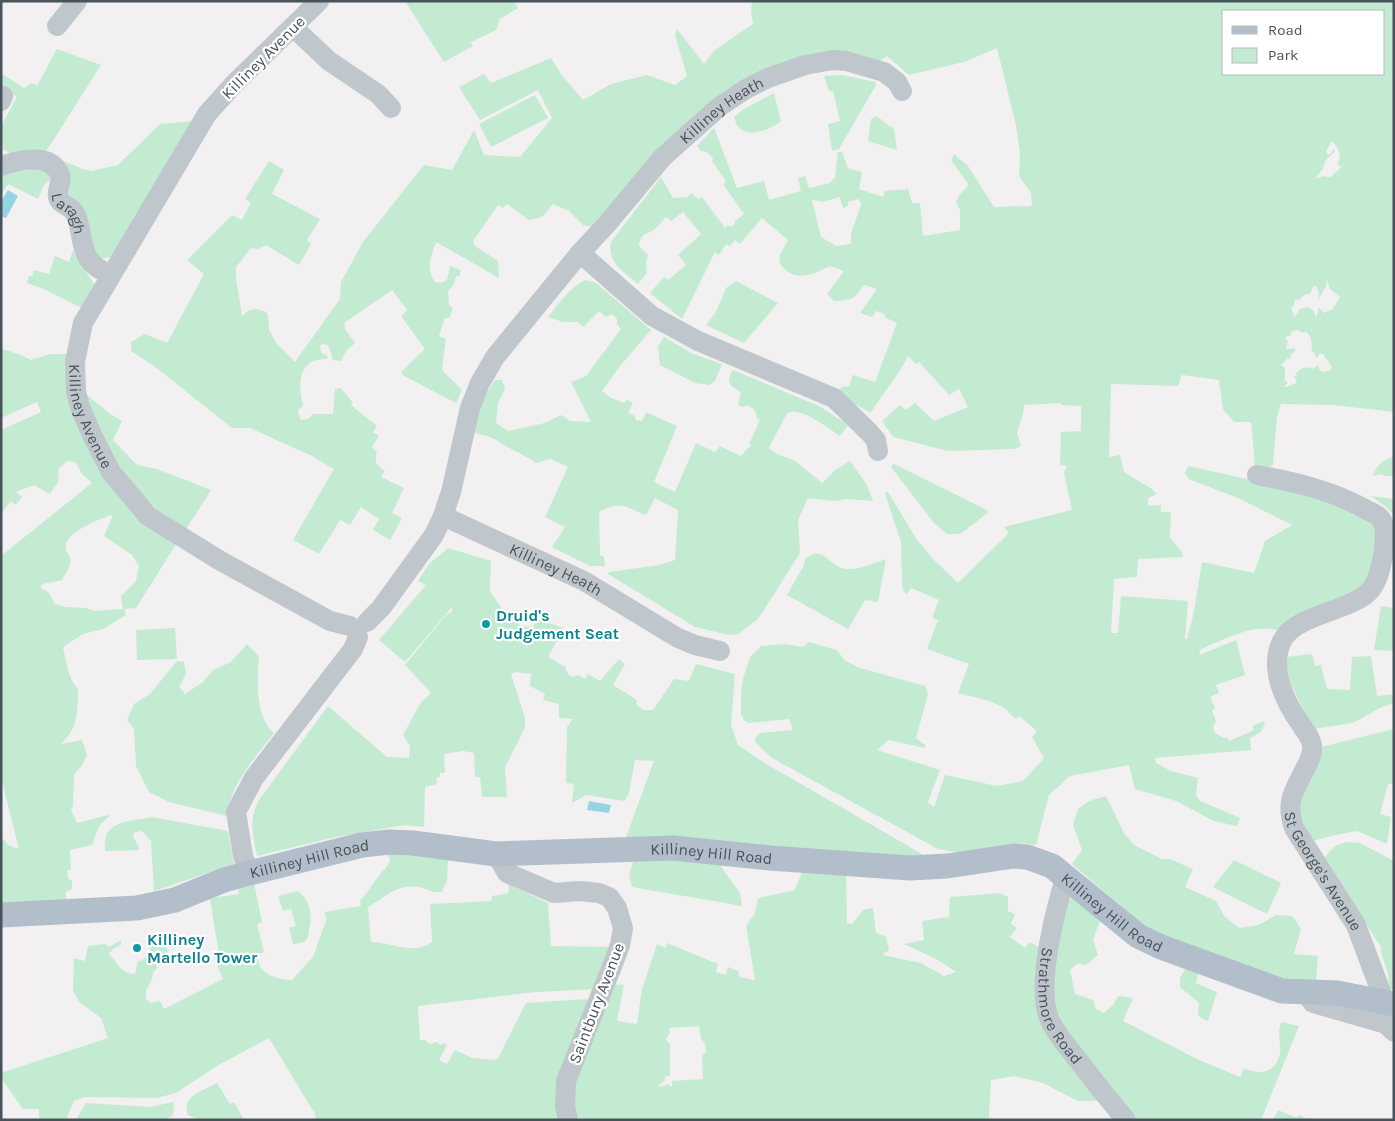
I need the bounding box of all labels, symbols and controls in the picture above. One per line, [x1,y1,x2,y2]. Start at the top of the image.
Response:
legend [1222,10,1385,75]
street label: Killiney Avenue [218,12,309,103]
text: Road [1268,21,1303,39]
text: Park [1268,46,1298,64]
street label: Killiney Heath [676,73,767,148]
street label: Laragh [47,191,90,235]
street label: Killiney Avenue [65,364,116,472]
street label: Killiney Heath [507,539,606,600]
place label: Druid's Judgement Seat [496,606,619,643]
marker: Druid's Judgement Seat [480,618,492,630]
street label: St George's Avenue [1280,810,1366,933]
street label: Killiney Hill Road [248,835,370,883]
street label: Killiney Hill Road [650,839,773,868]
street label: Killiney Hill Road [1057,869,1166,957]
place label: Killiney Martello Tower [147,930,258,967]
street label: Saintbury Avenue [565,940,628,1066]
marker: Killiney Martello Tower [131,942,143,954]
street label: Strathmore Road [1034,946,1086,1068]

